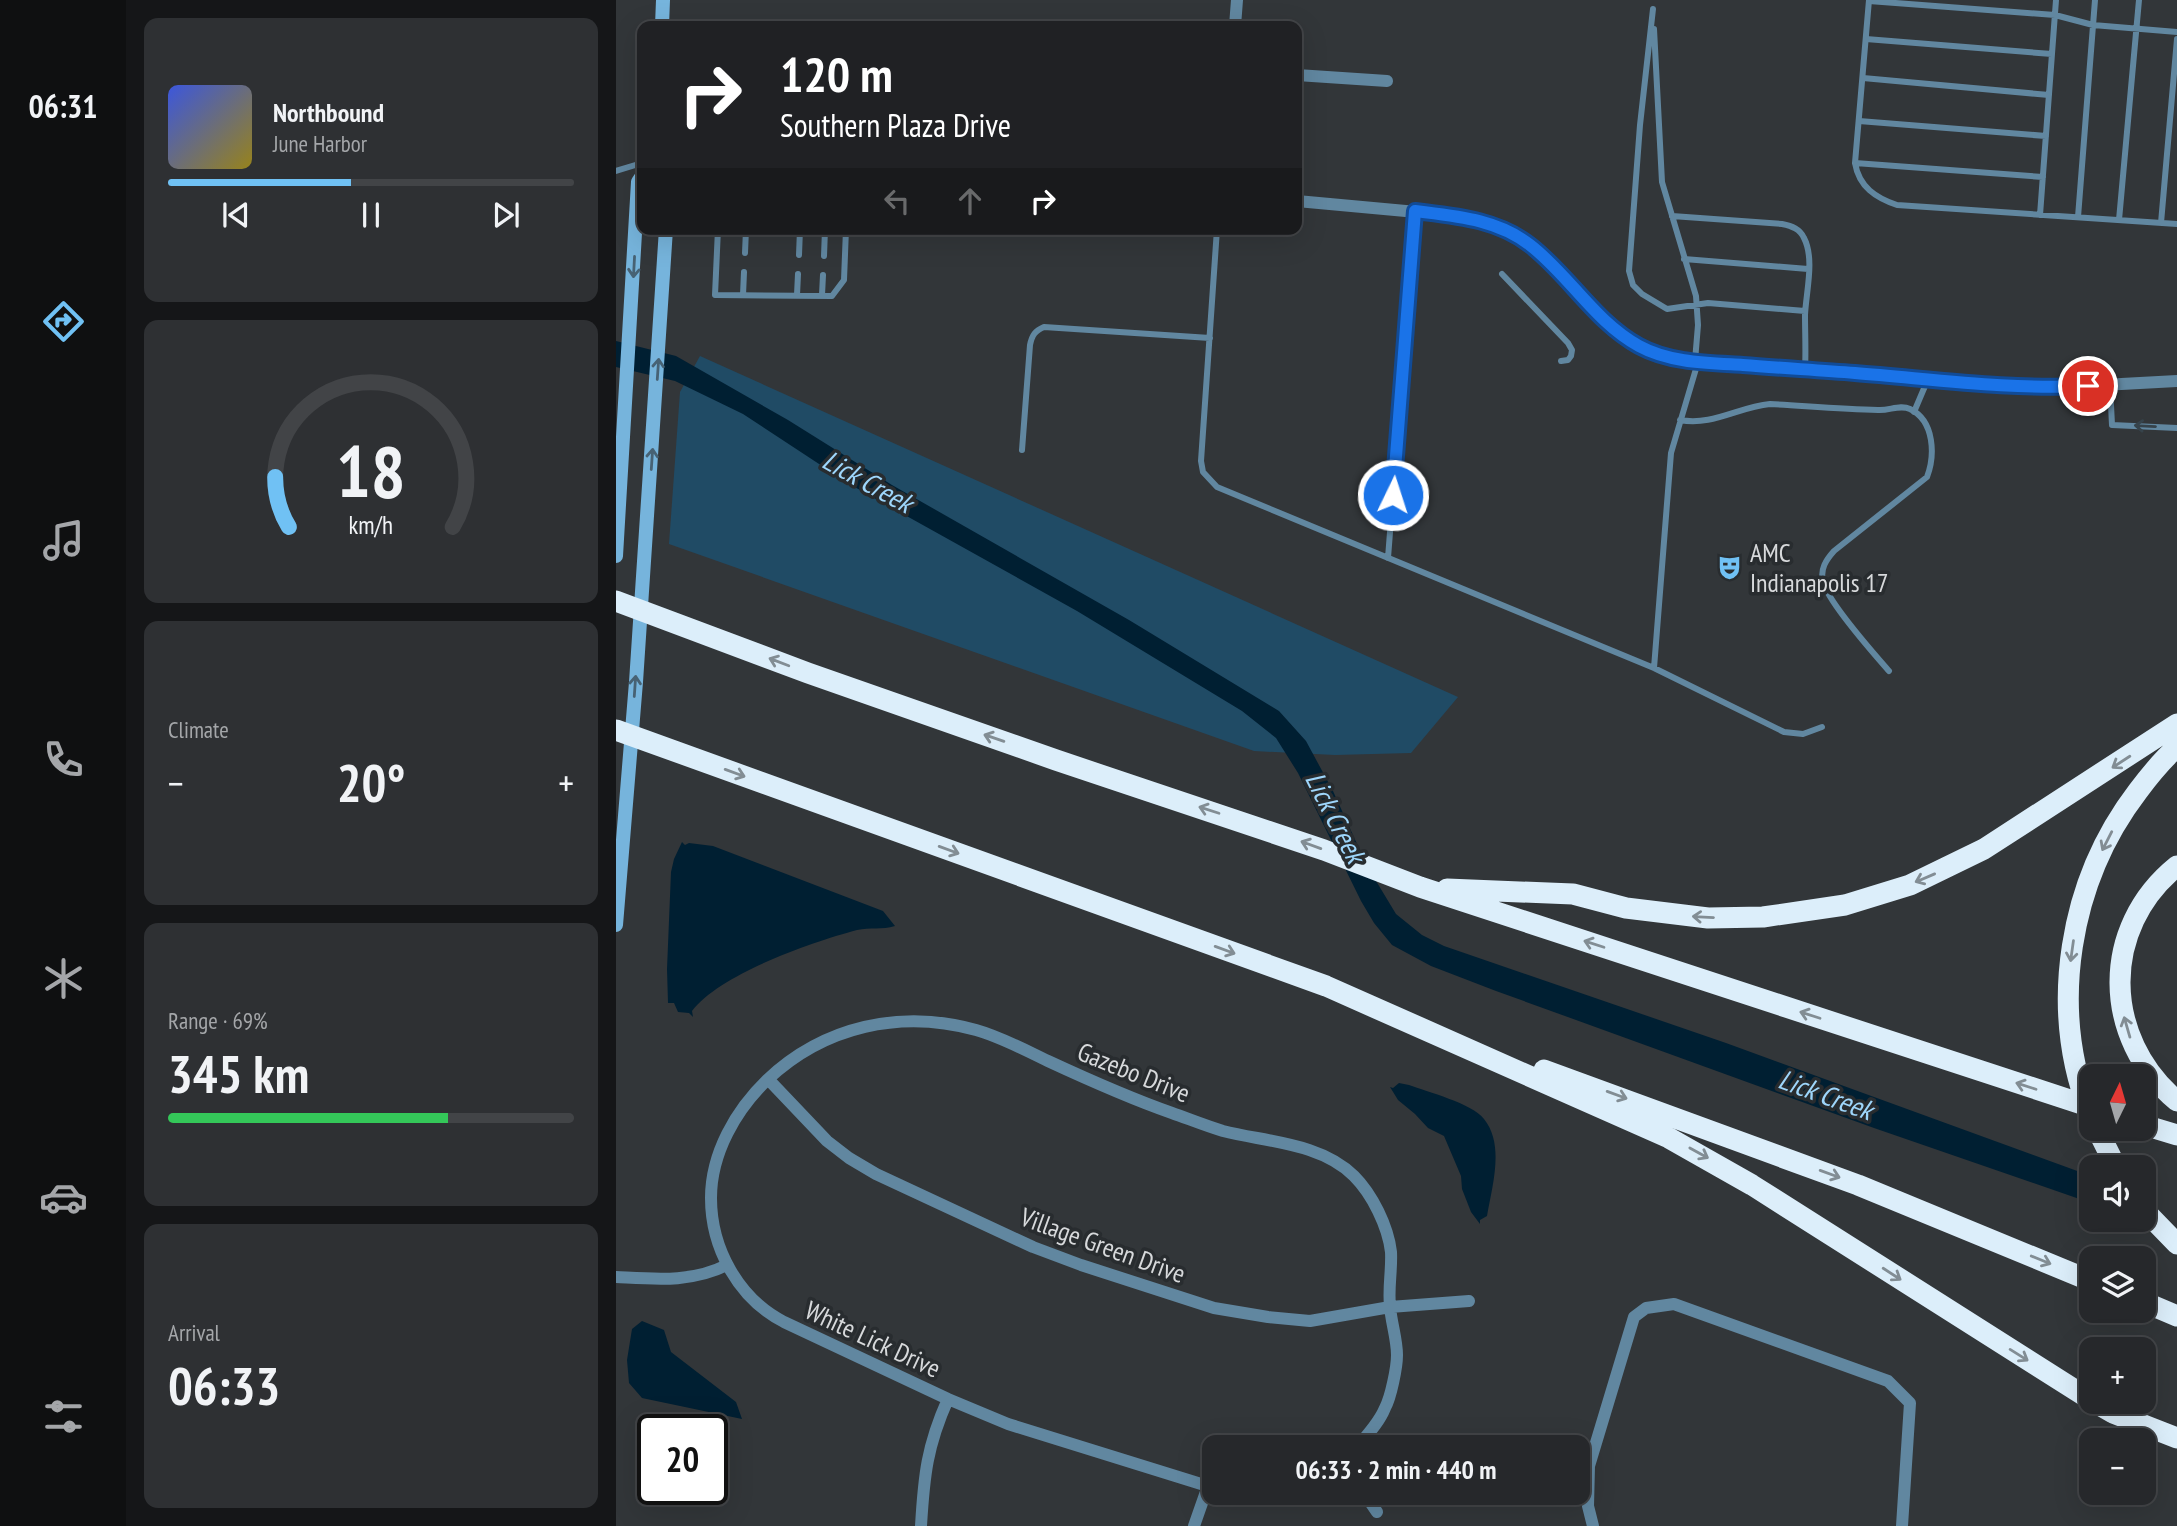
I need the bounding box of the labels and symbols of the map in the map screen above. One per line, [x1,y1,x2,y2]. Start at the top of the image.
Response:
one-way arrow [628,256,641,279]
pin [2058,356,2118,416]
one-way arrow [651,358,664,381]
one-way arrow [2133,420,2156,433]
water label: Lick Creek [816,441,922,522]
one-way arrow [645,448,658,471]
position arrow [1356,458,1430,532]
place label: AMC Indianapolis 17 [1750,536,1889,599]
theatre icon: AMC Indianapolis 17 [1716,553,1744,581]
one-way arrow [769,654,791,667]
one-way arrow [629,675,642,698]
one-way arrow [983,731,1005,743]
one-way arrow [2111,755,2131,769]
water label: Lick Creek [1297,765,1376,872]
one-way arrow [723,768,745,780]
one-way arrow [1199,803,1221,816]
one-way arrow [2100,830,2114,850]
one-way arrow [1300,838,1322,850]
one-way arrow [937,845,959,857]
one-way arrow [1915,873,1937,886]
one-way arrow [1693,910,1715,923]
one-way arrow [1583,937,1605,950]
one-way arrow [2065,939,2078,962]
one-way arrow [1213,944,1235,957]
one-way arrow [1800,1008,1822,1020]
one-way arrow [2119,1017,2132,1039]
street label: Gazebo Drive [1073,1035,1195,1109]
water label: Lick Creek [1774,1060,1881,1129]
north arrow [2079,1064,2156,1141]
one-way arrow [2016,1079,2038,1091]
one-way arrow [1605,1090,1627,1102]
one-way arrow [1688,1147,1708,1161]
one-way arrow [1818,1169,1840,1182]
street label: Village Green Drive [1015,1200,1190,1290]
one-way arrow [2029,1254,2051,1267]
one-way arrow [1881,1267,1901,1281]
street label: White Lick Drive [800,1293,946,1385]
one-way arrow [2009,1347,2028,1362]
speed limit sign: 20 [637,1414,728,1505]

